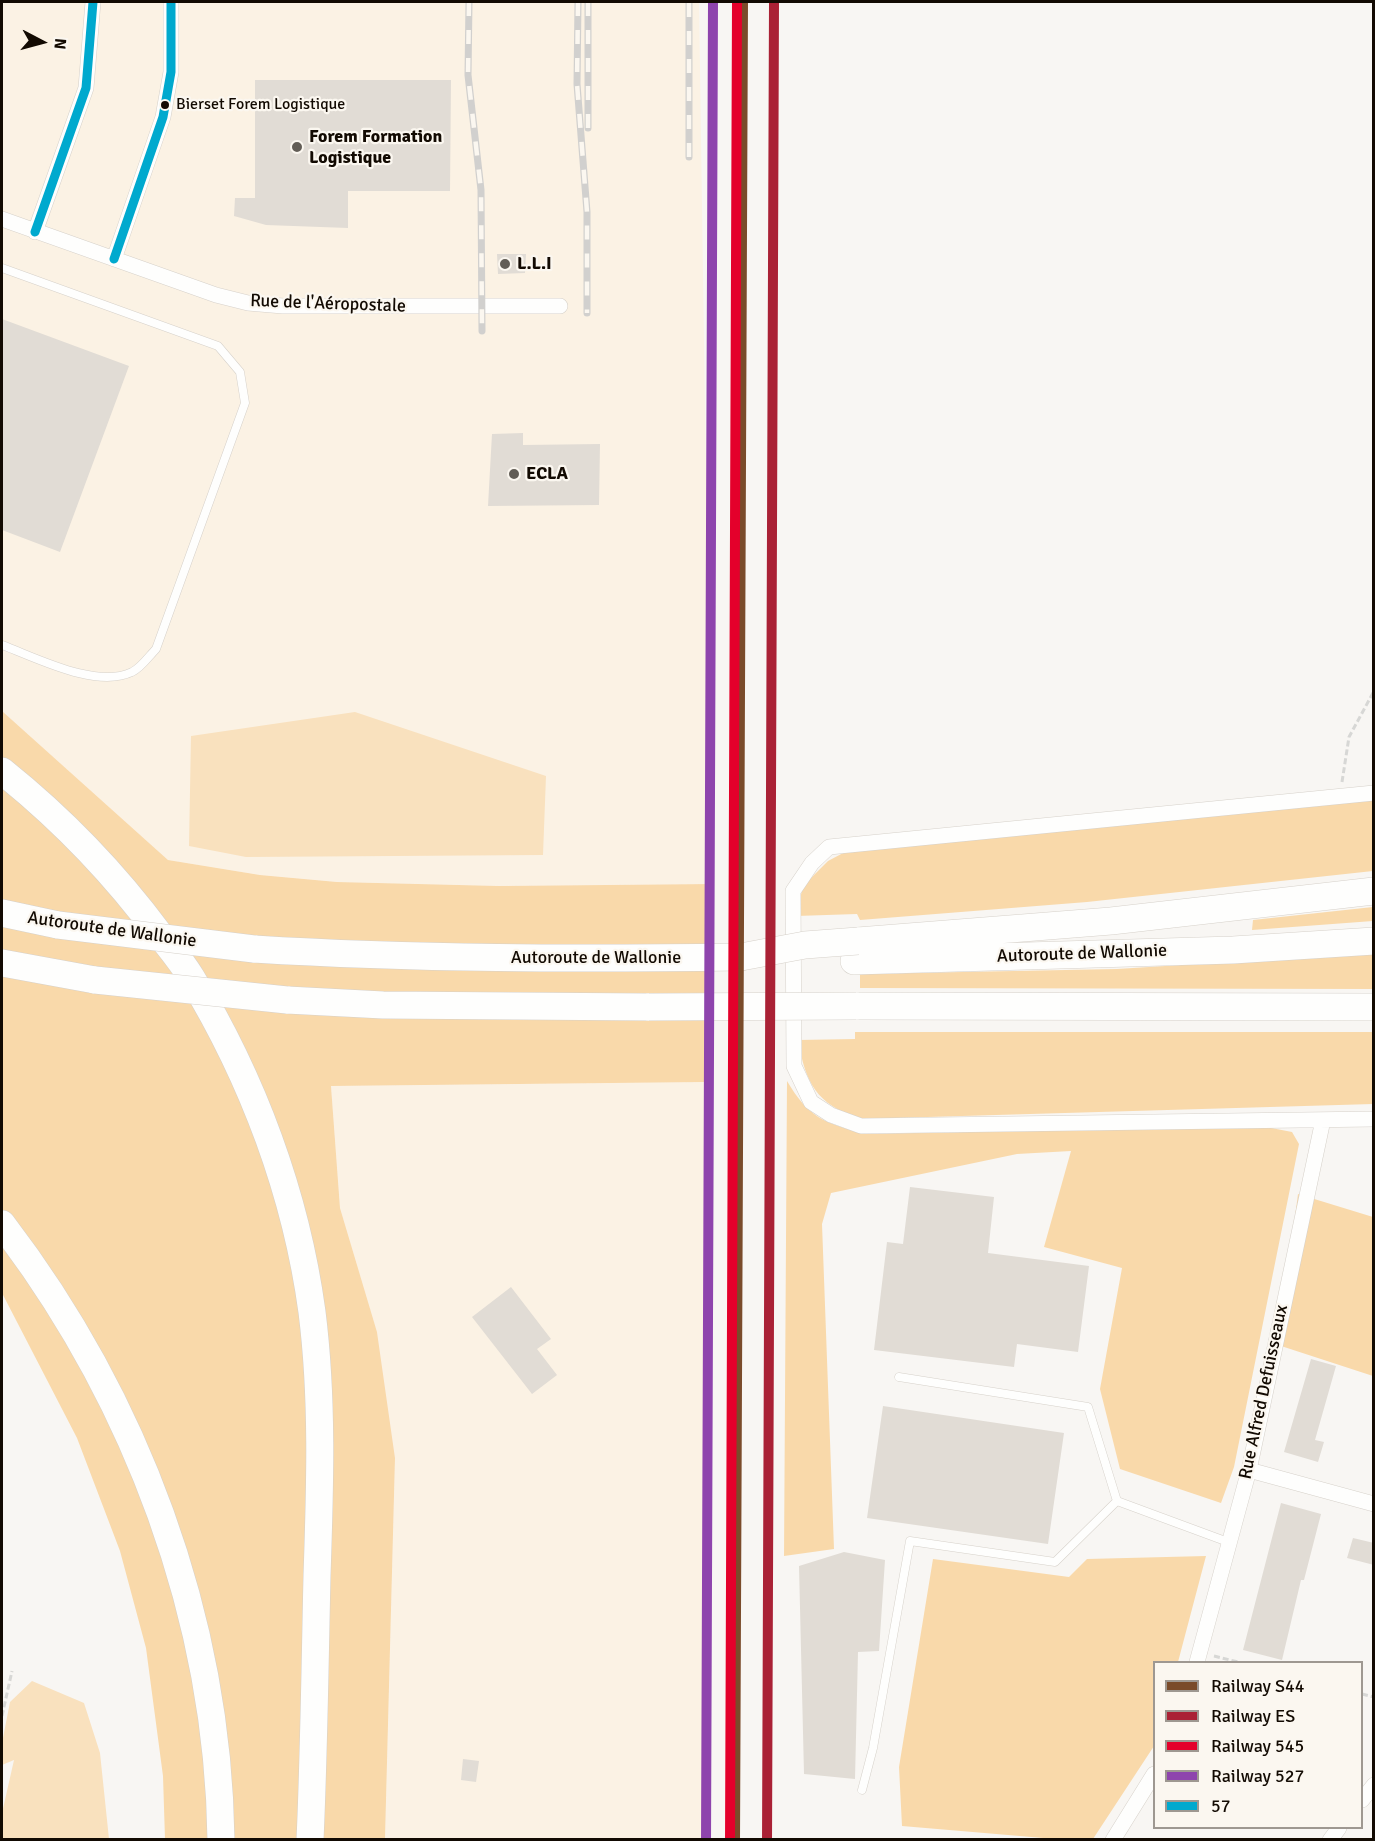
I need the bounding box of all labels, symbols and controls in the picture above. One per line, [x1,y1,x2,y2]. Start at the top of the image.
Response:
north arrow [12,12,72,72]
text: N [49,37,70,50]
place label: Bierset Forem Logistique [176,95,345,115]
marker: Bierset Forem Logistique [159,99,171,111]
place label: Forem Formation Logistique [309,126,442,168]
marker: Forem Formation Logistique [290,140,304,154]
place label: L.L.I [517,253,552,275]
marker: L.L.I [498,257,512,271]
street label: Rue de l'Aéropostale [250,290,406,318]
place label: ECLA [526,463,568,485]
marker: ECLA [507,467,521,481]
street label: Autoroute de Wallonie [26,907,198,953]
street label: Autoroute de Wallonie [997,940,1167,968]
street label: Autoroute de Wallonie [511,947,681,969]
street label: Rue Alfred Defuisseaux [1235,1303,1293,1481]
legend [1153,1661,1363,1829]
text: Railway S44 [1211,1675,1304,1697]
text: Railway ES [1211,1705,1295,1727]
text: Railway 545 [1211,1735,1304,1757]
text: Railway 527 [1211,1765,1304,1787]
text: 57 [1211,1795,1230,1817]

